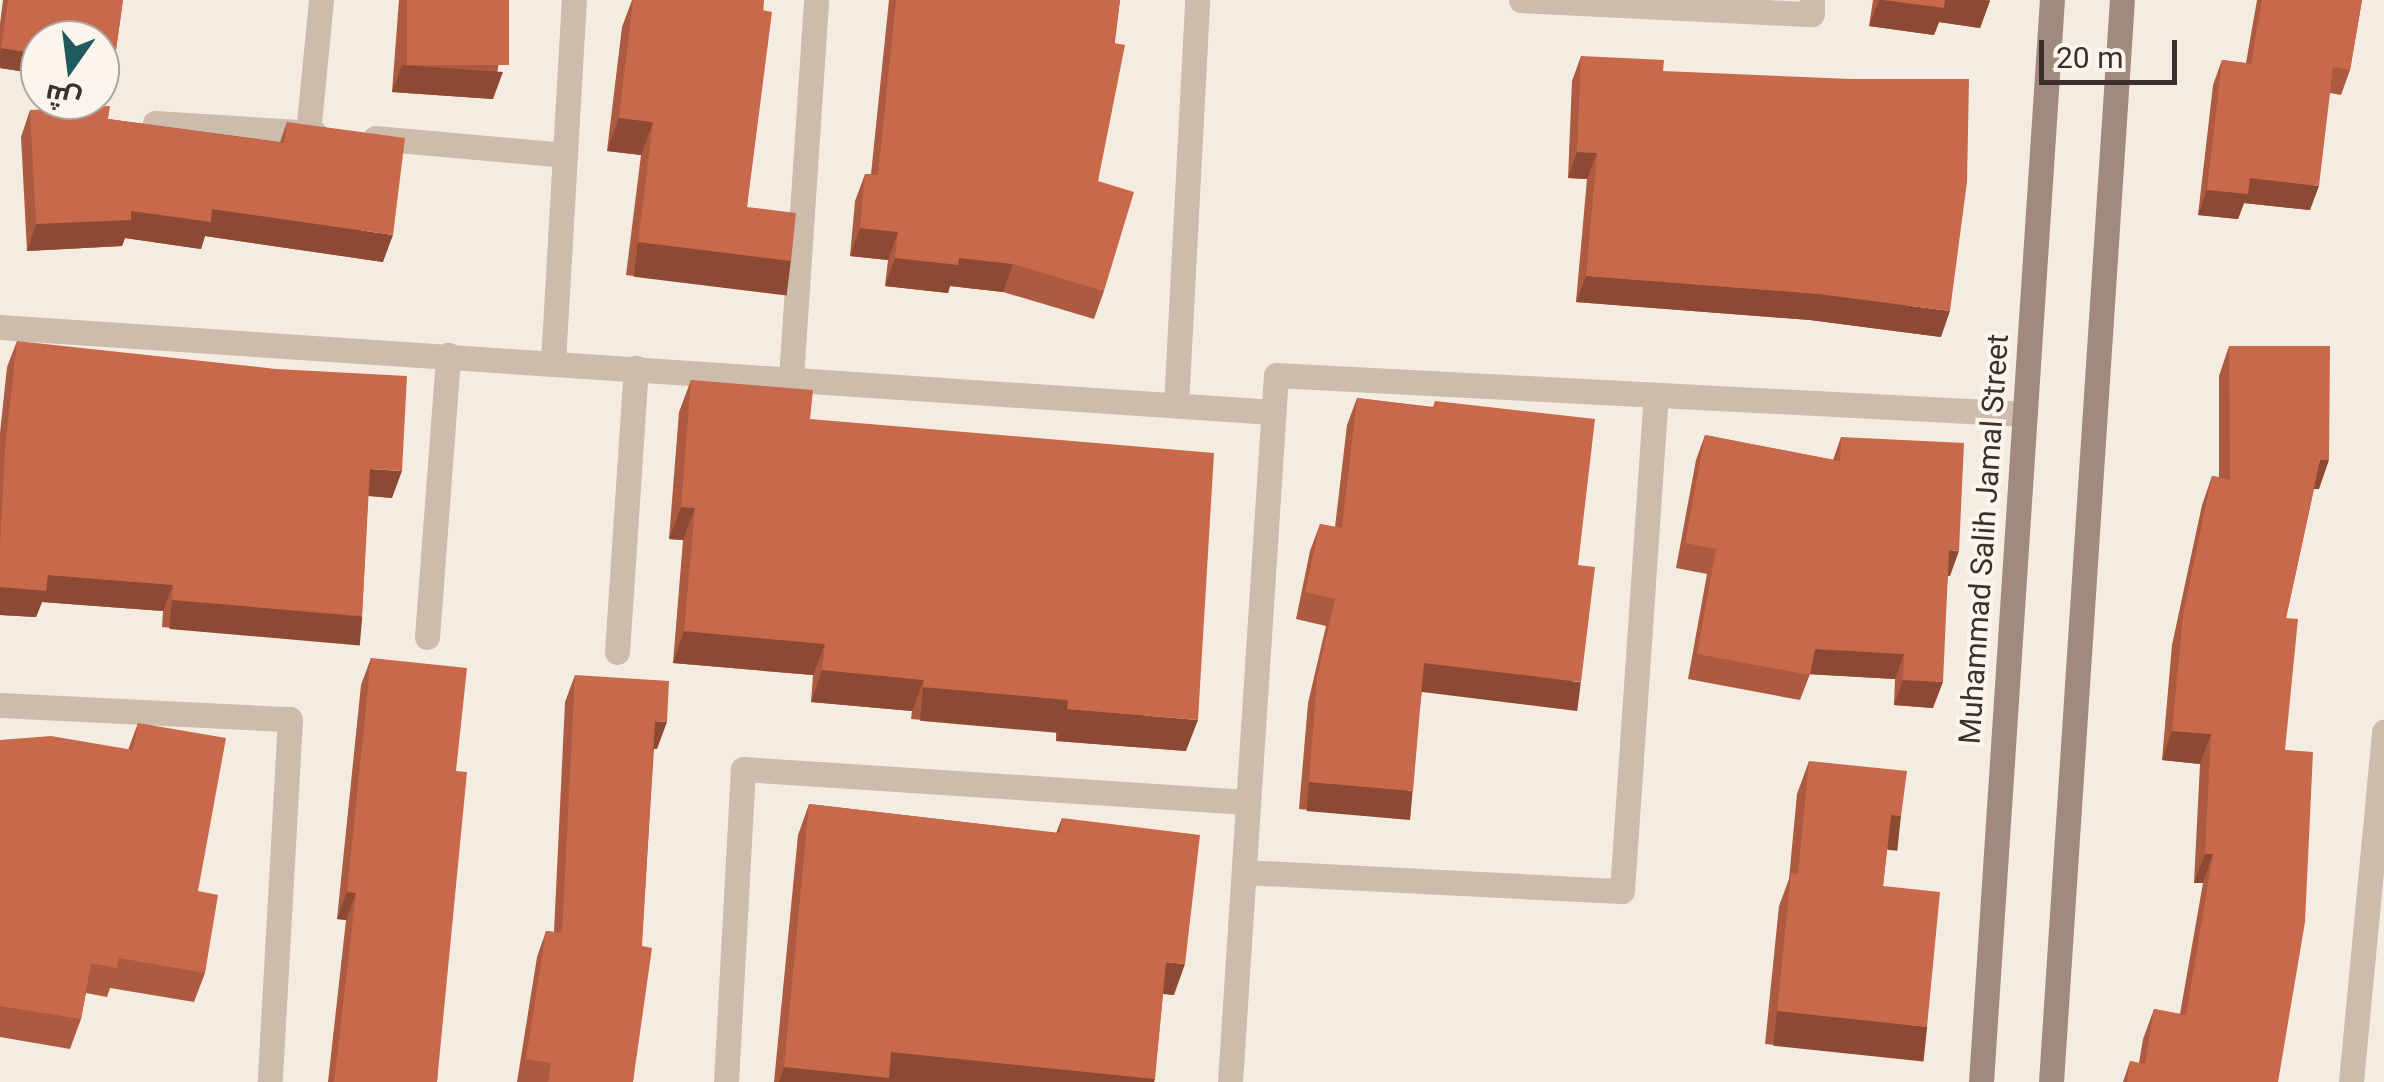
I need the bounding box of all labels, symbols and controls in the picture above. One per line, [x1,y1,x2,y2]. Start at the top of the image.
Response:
north arrow [20,20,120,120]
scale bar [2044,20,2182,82]
text: 20 m [2056,40,2123,75]
text: ش [42,77,85,118]
street label: Muhammad Salih Jamal Street [1952,333,2016,745]

